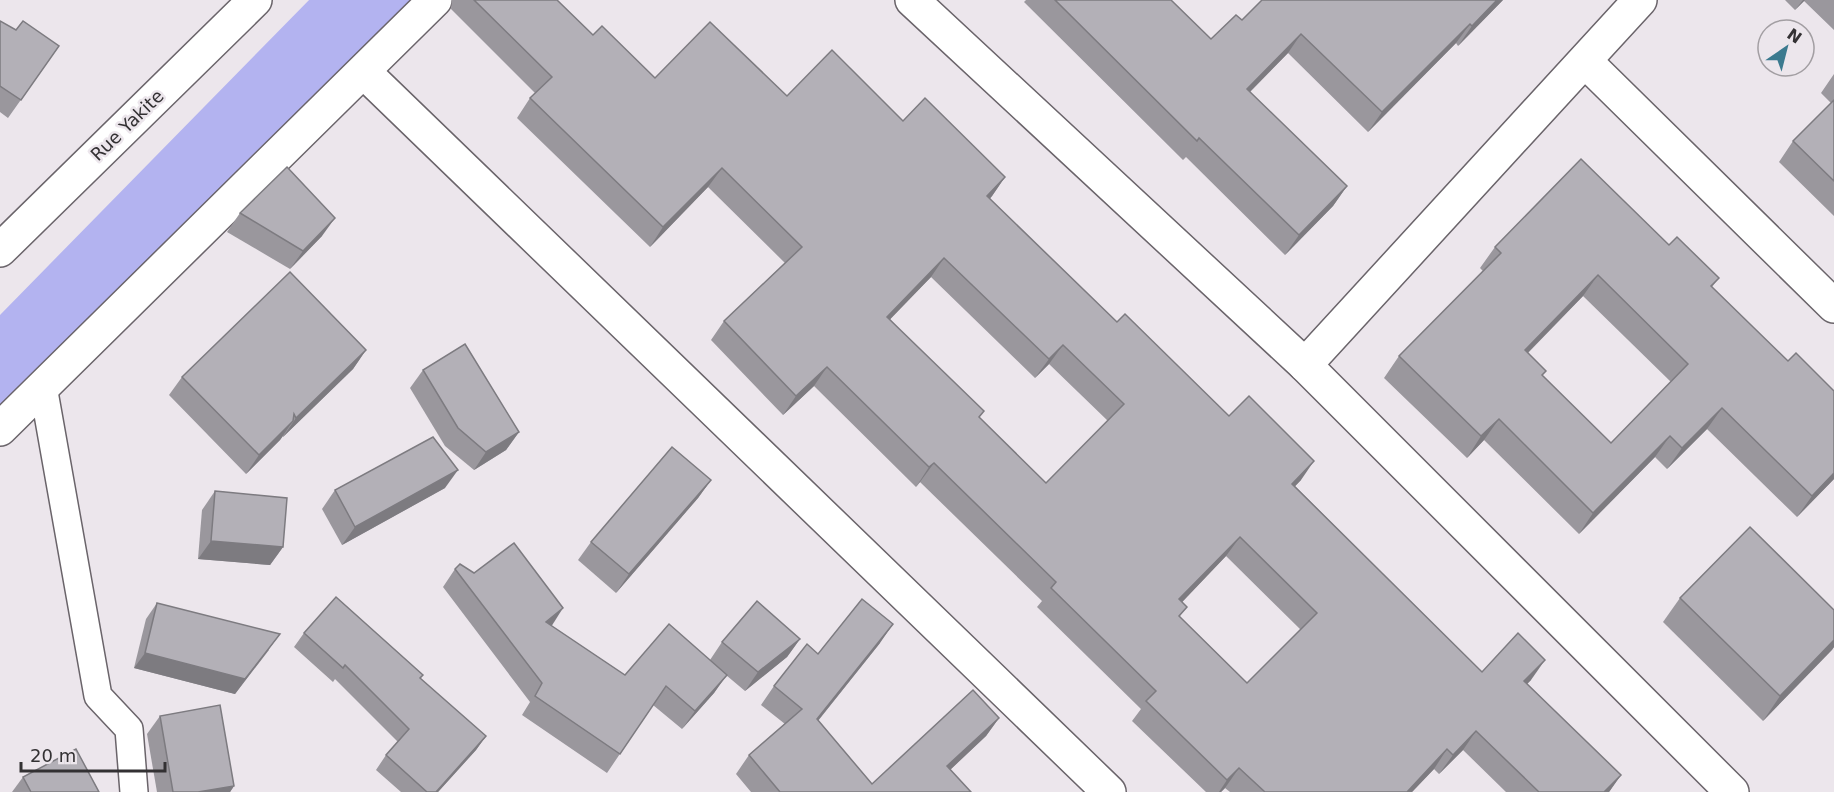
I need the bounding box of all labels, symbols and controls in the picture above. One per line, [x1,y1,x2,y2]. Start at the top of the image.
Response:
north arrow [1756,18,1816,78]
text: N [1783,25,1805,48]
street label: Rue Yakite [86,85,168,165]
scale bar [21,735,165,773]
text: 20 m [30,745,76,766]

